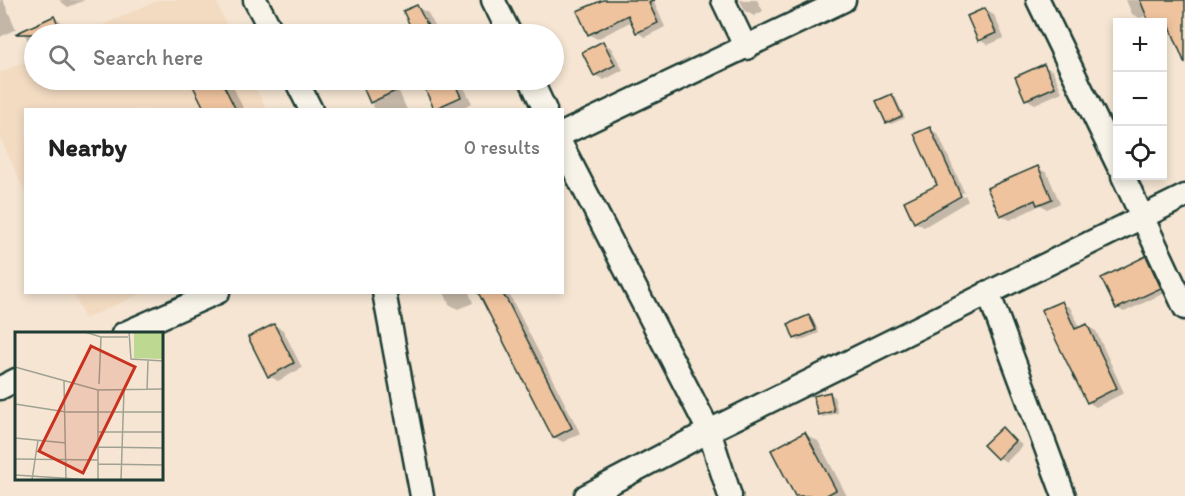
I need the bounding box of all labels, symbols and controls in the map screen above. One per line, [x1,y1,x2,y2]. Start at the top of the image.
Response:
map controls [1113,18,1167,180]
button: + [1113,18,1167,72]
search box [24,24,564,90]
icon: search [45,41,78,74]
text: Search here [93,44,203,71]
button: − [1113,72,1167,126]
button: locate [1113,126,1167,180]
text: Nearby [48,131,127,163]
text: 0 results [464,135,540,159]
inset map [15,332,164,481]

